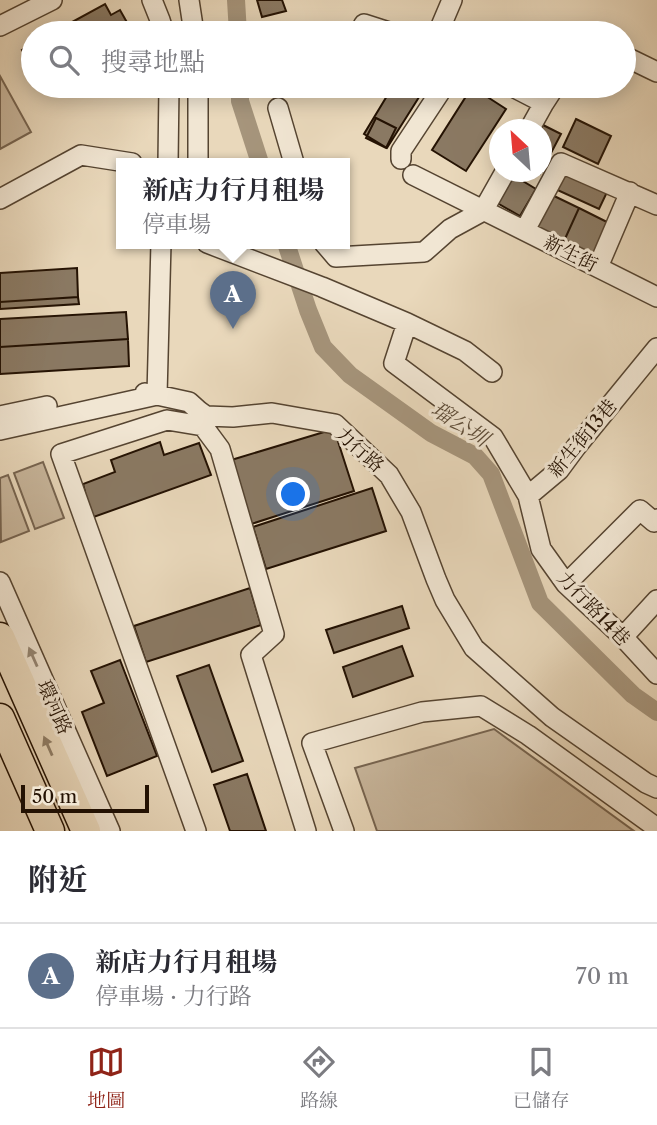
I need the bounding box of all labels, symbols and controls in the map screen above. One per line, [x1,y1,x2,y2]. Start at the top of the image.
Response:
search box [21,21,636,98]
icon: search [45,41,83,79]
text: 搜尋地點 [101,46,205,78]
north arrow [489,119,552,182]
popup [116,158,350,249]
text: 新店力行月租場 [142,174,324,206]
text: 停車場 [142,210,211,238]
street label: 新生街 [540,230,601,277]
pin: A [210,271,256,329]
street label: 新生街13巷 [543,395,622,482]
water label: 瑠公圳 [427,396,496,453]
street label: 力行路 [331,422,389,477]
your location [276,477,310,511]
street label: 力行路14巷 [552,566,635,650]
one-way arrow [27,646,38,667]
street label: 環河路 [32,676,77,738]
one-way arrow [42,736,54,756]
scale bar [21,782,149,814]
text: 50 m [32,785,77,808]
text: 附近 [28,861,88,898]
text: 新店力行月租場 [95,946,277,978]
text: A [42,962,60,990]
text: 70 m [576,962,629,990]
text: 停車場 · 力行路 [95,982,252,1010]
tab: 地圖 [87,1043,125,1112]
tab: 路線 [300,1043,338,1112]
tab: 已儲存 [513,1043,570,1112]

